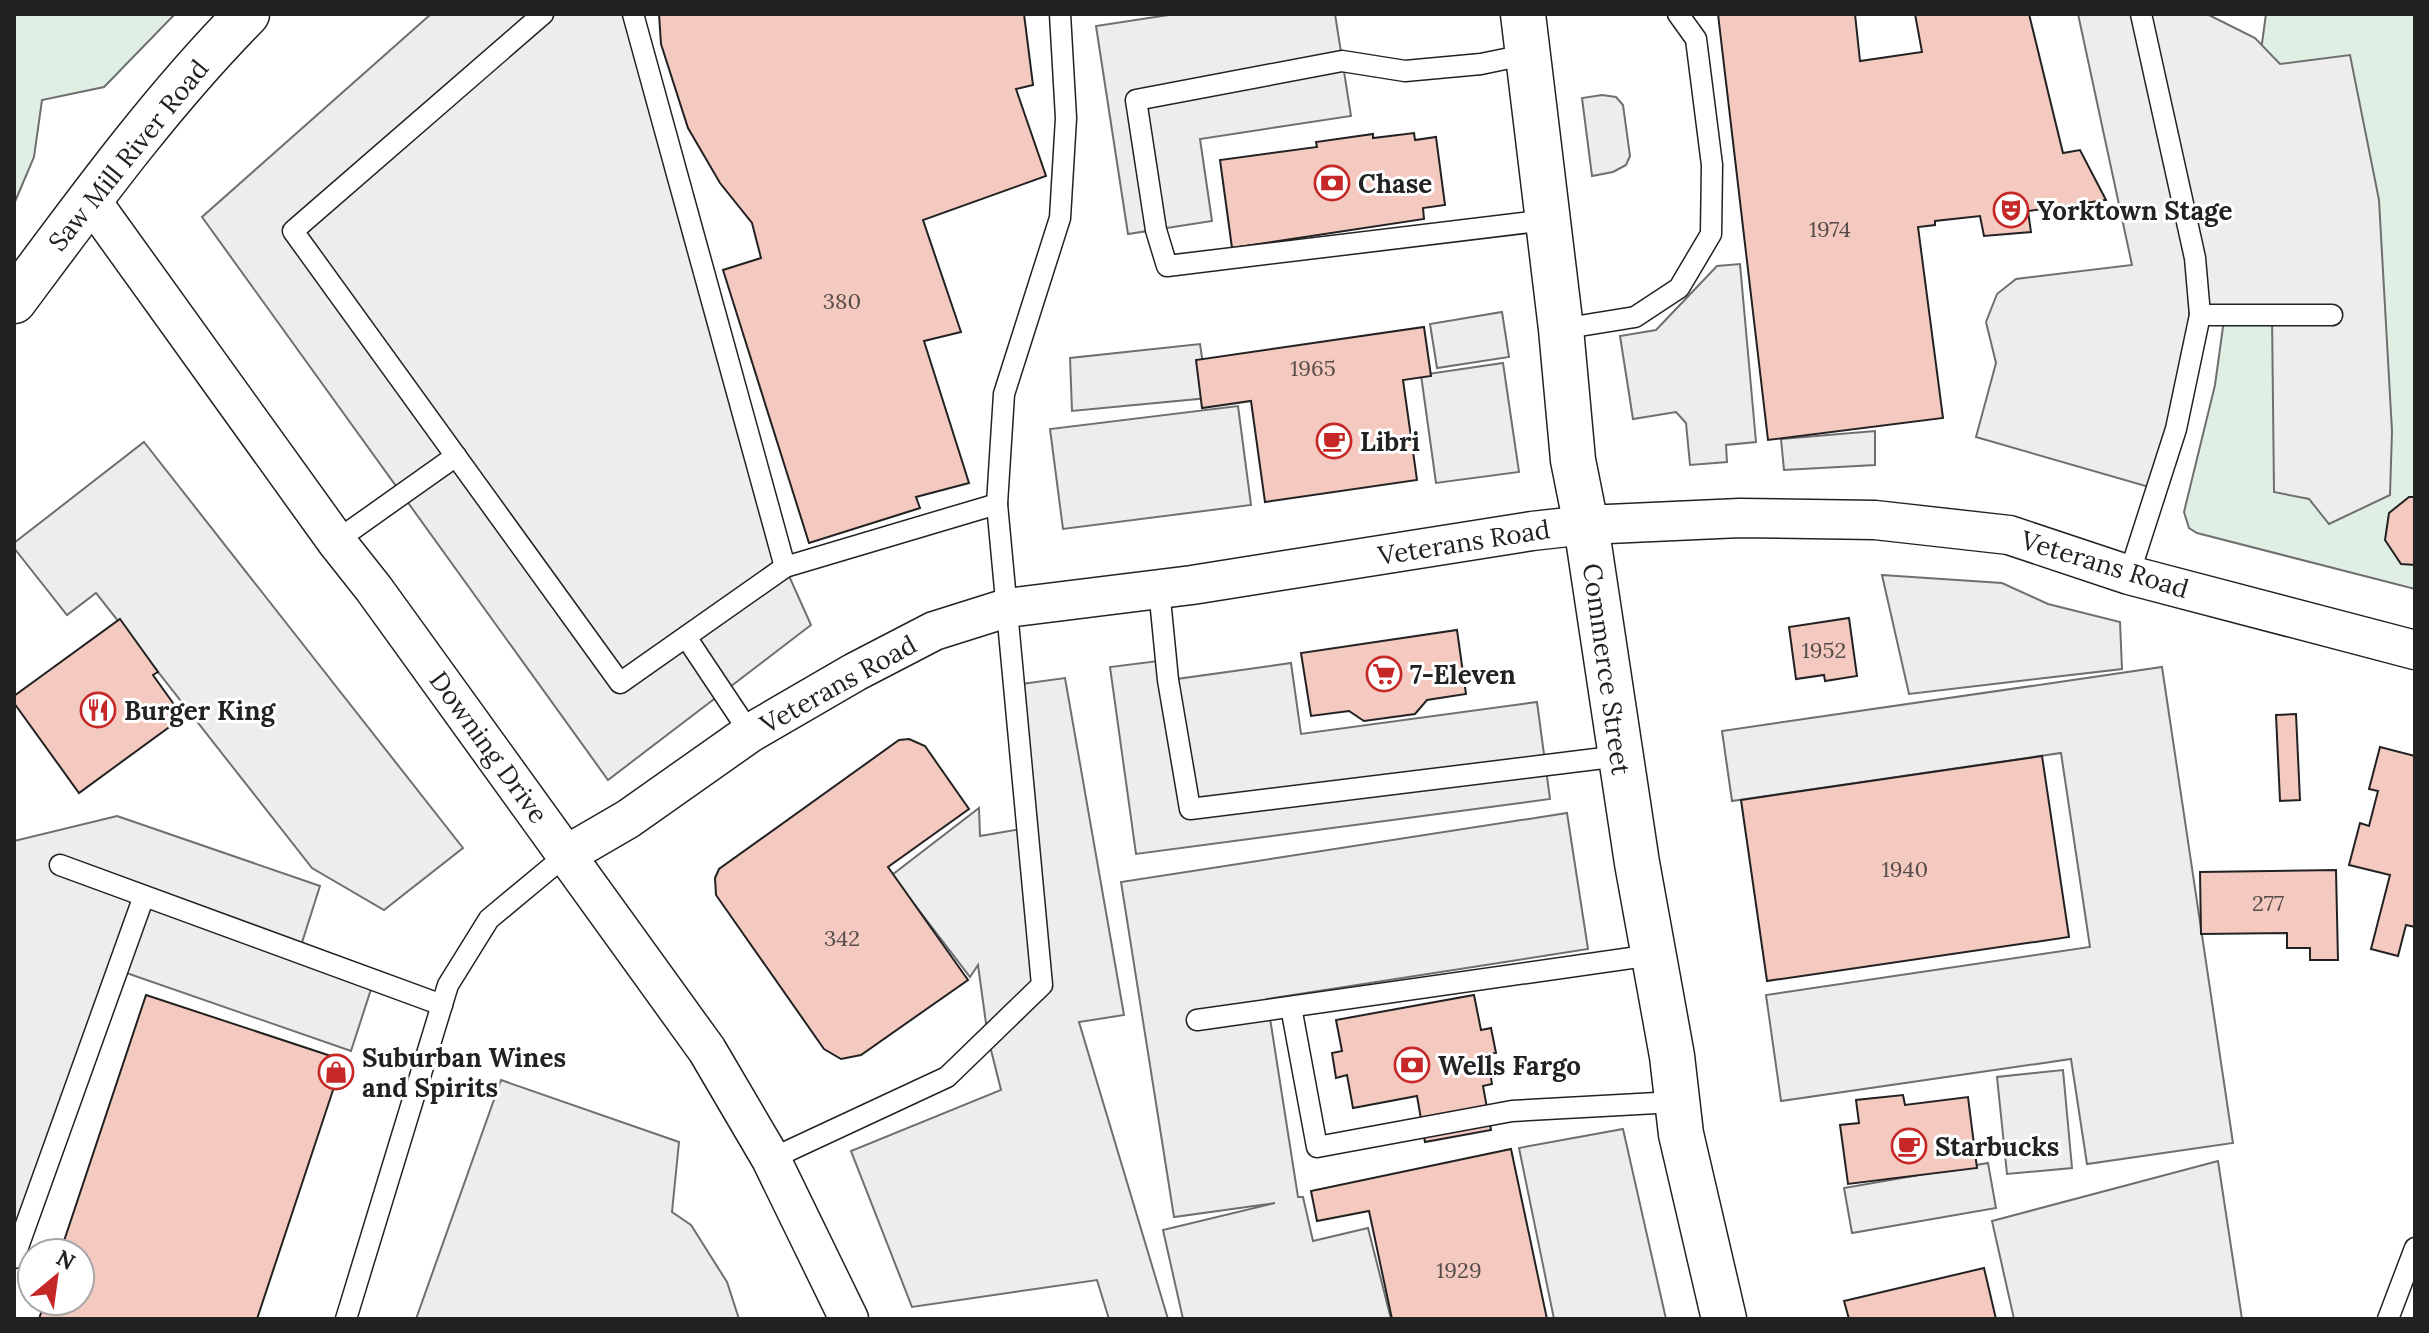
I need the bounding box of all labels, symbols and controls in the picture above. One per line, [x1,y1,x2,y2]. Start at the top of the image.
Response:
street label: Saw Mill River Road [41,53,215,257]
bank icon: Chase [1313,164,1351,202]
place label: Chase [1358,167,1432,200]
theatre icon: Yorktown Stage [1992,191,2030,229]
place label: Yorktown Stage [2037,194,2232,227]
house number: 1974 [1809,215,1851,243]
house number: 380 [823,287,861,315]
house number: 1965 [1290,354,1336,382]
cafe icon: Libri [1315,422,1353,460]
place label: Libri [1360,425,1420,458]
street label: Veterans Road [1375,512,1552,572]
street label: Veterans Road [2016,523,2193,605]
street label: Commerce Street [1576,561,1638,777]
street label: Veterans Road [753,628,922,741]
house number: 1952 [1802,636,1846,664]
supermarket icon: 7-Eleven [1365,655,1403,693]
place label: 7-Eleven [1410,658,1516,691]
street label: Downing Drive [423,664,555,830]
restaurant icon: Burger King [79,691,117,729]
place label: Burger King [124,694,277,727]
house number: 1940 [1882,855,1928,883]
house number: 277 [2252,889,2284,917]
house number: 342 [824,924,860,952]
place label: Suburban Wines and Spirits [362,1041,566,1104]
bank icon: Wells Fargo [1393,1046,1431,1084]
place label: Wells Fargo [1438,1049,1581,1082]
shop icon: Suburban Wines and Spirits [317,1053,355,1091]
cafe icon: Starbucks [1890,1127,1928,1165]
place label: Starbucks [1935,1130,2059,1163]
north arrow [16,1237,96,1317]
text: N [51,1243,80,1276]
house number: 1929 [1436,1256,1482,1284]

